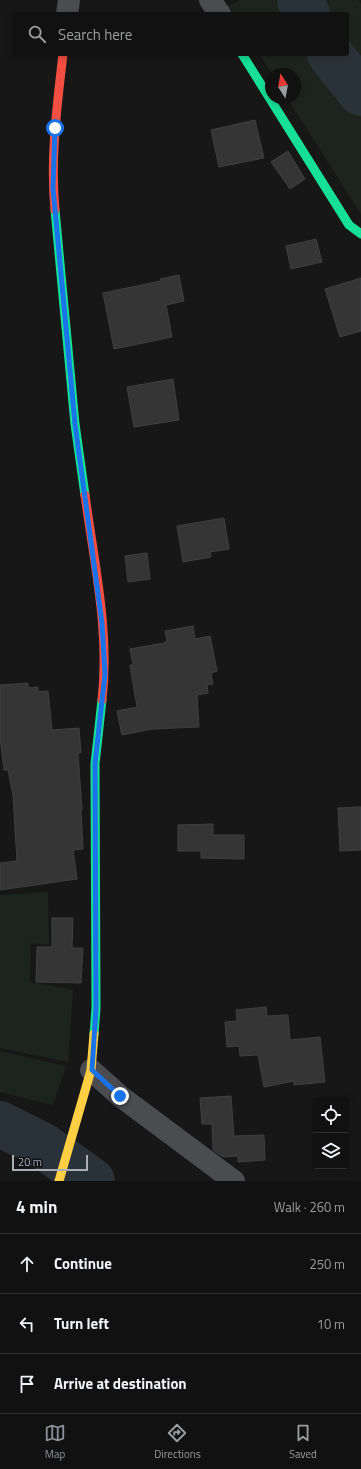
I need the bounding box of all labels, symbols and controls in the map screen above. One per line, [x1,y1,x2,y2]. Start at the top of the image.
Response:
search box [12,12,349,56]
icon: search [26,23,48,45]
text: Search here [58,23,132,46]
north arrow [265,68,301,104]
route start [46,119,64,137]
route end [111,1087,129,1105]
map controls [313,1097,349,1169]
button: locate [313,1097,349,1133]
button: layers [313,1133,349,1169]
scale bar [12,1153,88,1172]
text: 20 m [18,1154,42,1170]
text: 4 min [16,1194,57,1220]
text: Walk · 260 m [274,1197,345,1217]
text: Continue [54,1252,112,1275]
icon: ahead [16,1253,38,1275]
text: 250 m [309,1254,345,1274]
text: Turn left [54,1312,109,1335]
icon: left [16,1313,38,1335]
text: 10 m [317,1314,345,1334]
text: Arrive at destination [54,1372,187,1395]
icon: arrive [16,1373,38,1395]
tab: Map [44,1422,66,1462]
tab: Directions [154,1422,201,1462]
tab: Saved [289,1422,317,1462]

